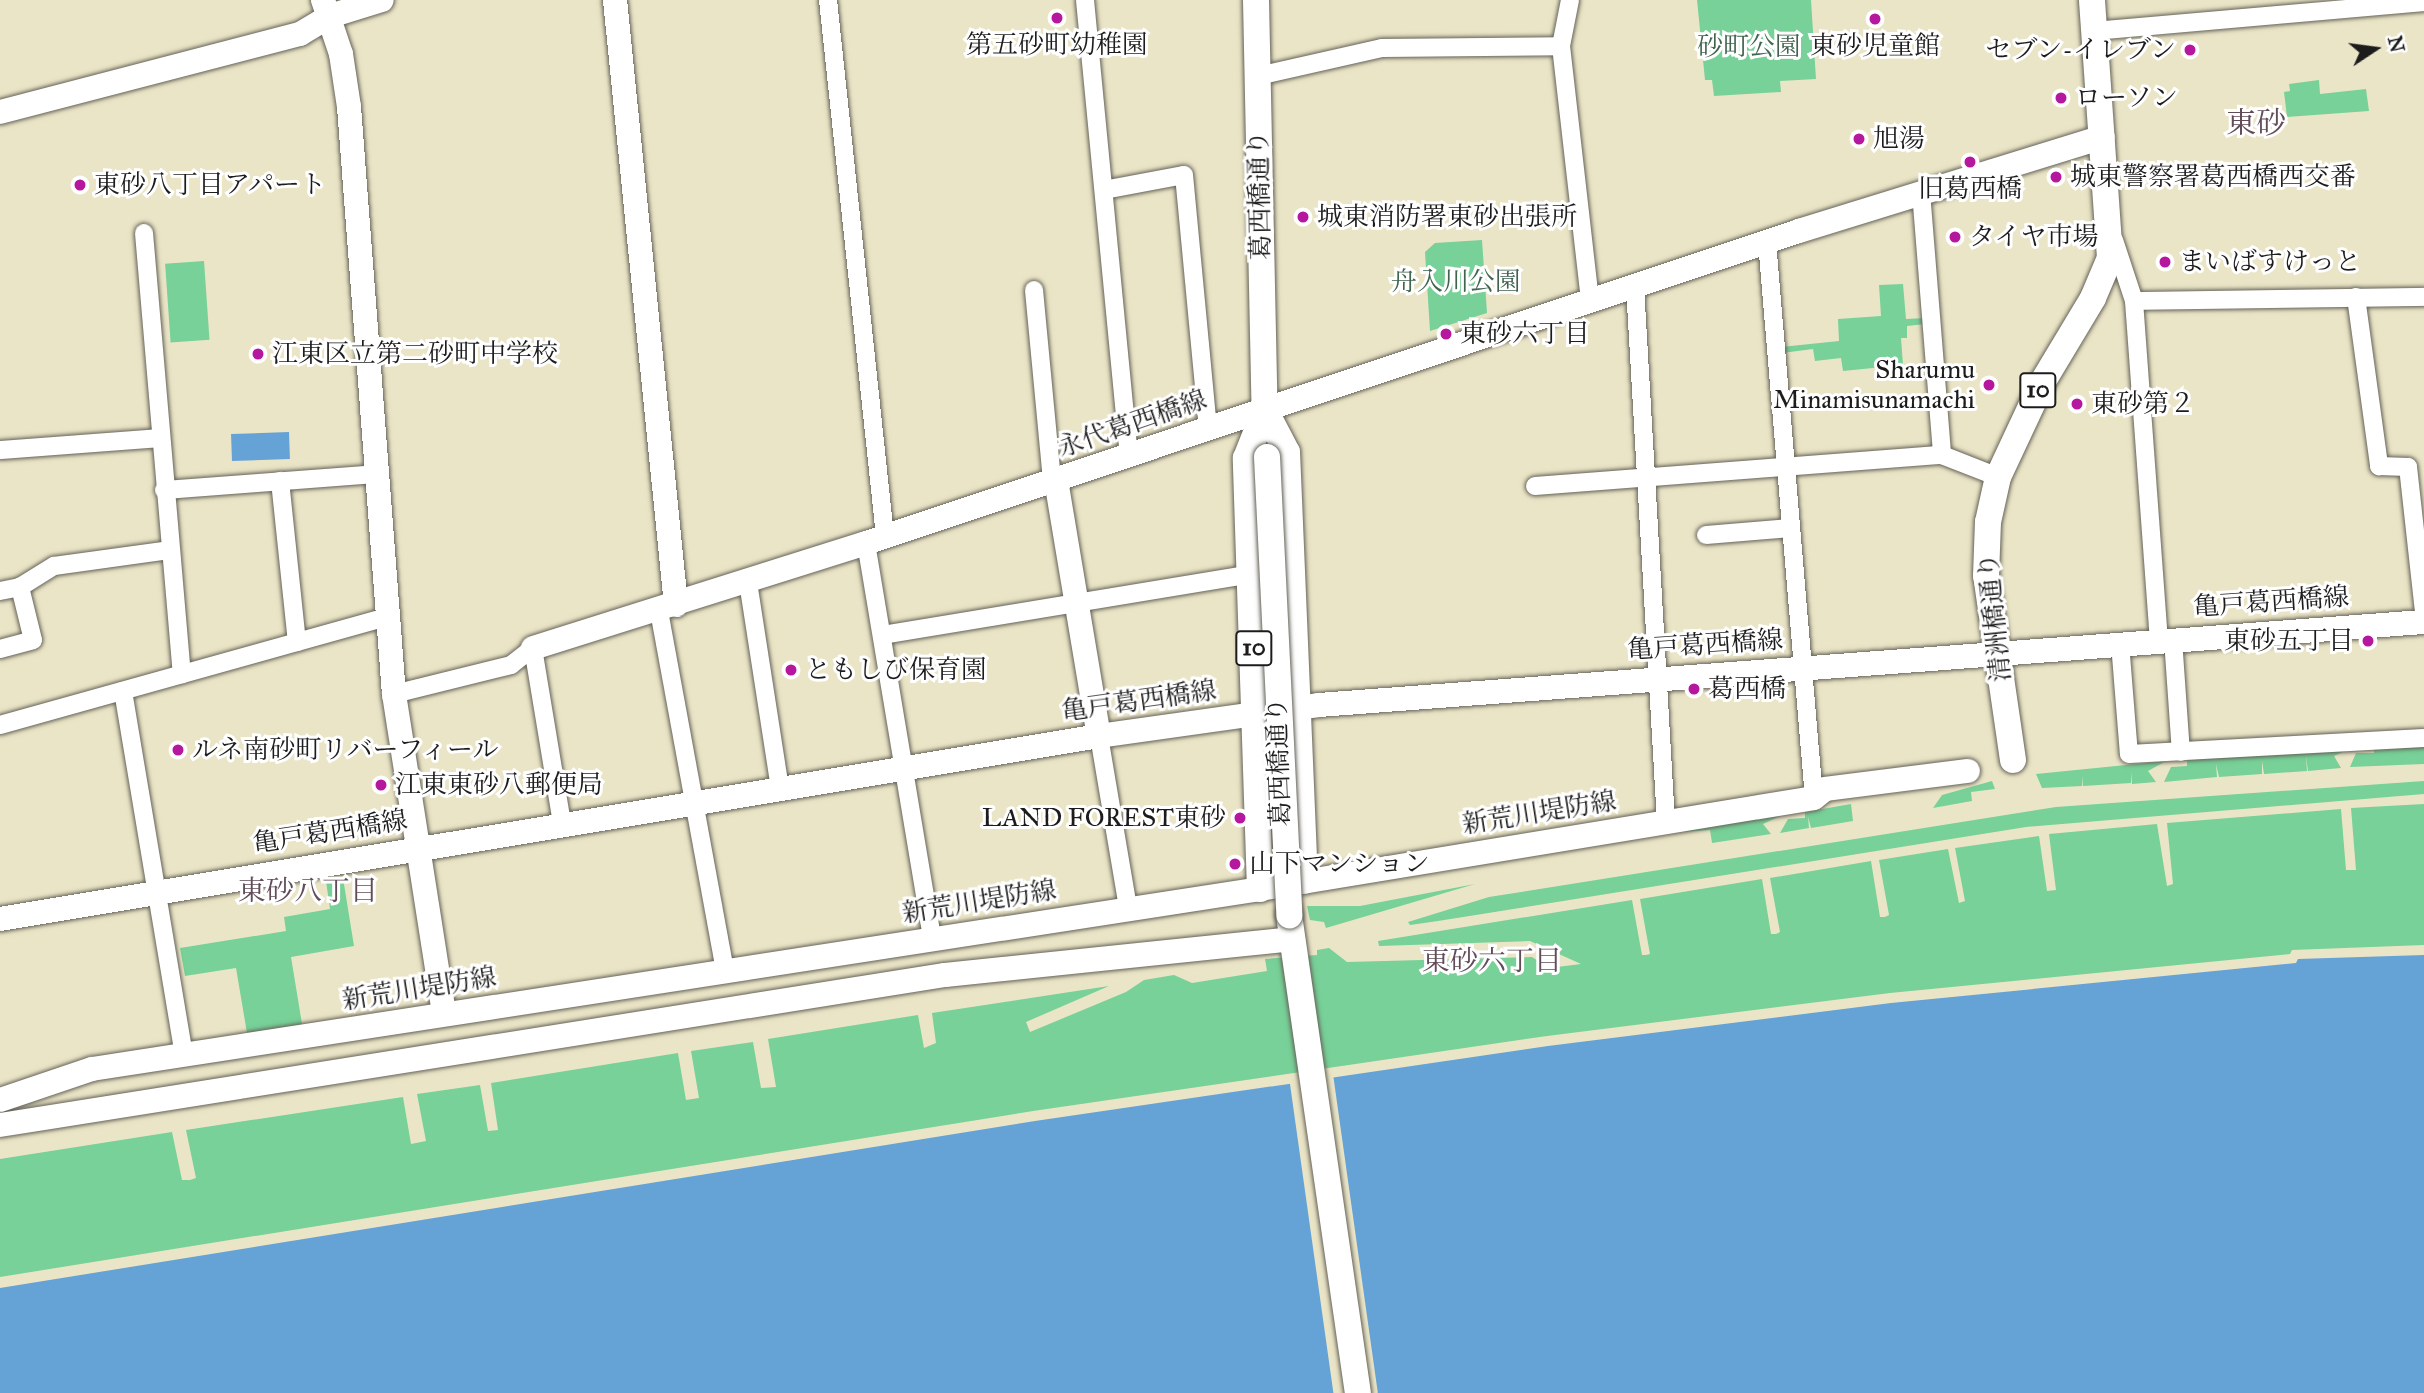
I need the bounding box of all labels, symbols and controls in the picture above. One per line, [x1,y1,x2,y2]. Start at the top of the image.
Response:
marker: 第五砂町幼稚園 [1049,10,1065,26]
marker: 東砂児童館 [1867,11,1883,27]
north arrow [2340,14,2410,84]
place label: 第五砂町幼稚園 [966,29,1148,61]
place label: 東砂児童館 [1810,30,1940,62]
park label: 砂町公園 [1697,31,1801,63]
place label: セブン-イレブン [1983,34,2176,66]
text: N [2383,34,2409,55]
marker: セブン-イレブン [2182,42,2198,58]
place label: ローソン [2075,82,2179,114]
marker: ローソン [2053,90,2069,106]
district label: 東砂 [2226,105,2286,141]
place label: 旭湯 [1873,123,1925,155]
street label: 葛西橋通り [1243,130,1277,260]
marker: 旭湯 [1851,131,1867,147]
marker: 旧葛西橋 [1962,154,1978,170]
place label: 城東警察署葛西橋西交番 [2070,161,2356,193]
place label: 東砂八丁目アパート [94,169,328,201]
marker: 城東警察署葛西橋西交番 [2048,169,2064,185]
place label: 旧葛西橋 [1918,173,2022,205]
marker: 東砂八丁目アパート [72,177,88,193]
place label: 城東消防署東砂出張所 [1317,201,1577,233]
marker: 城東消防署東砂出張所 [1295,209,1311,225]
place label: タイヤ市場 [1969,221,2099,253]
marker: タイヤ市場 [1947,229,1963,245]
place label: まいばすけっと [2179,246,2361,278]
marker: まいばすけっと [2157,254,2173,270]
park label: 舟入川公園 [1391,266,1521,298]
place label: 東砂六丁目 [1460,318,1590,350]
marker: 東砂六丁目 [1438,326,1454,342]
place label: 江東区立第二砂町中学校 [272,338,558,370]
marker: 江東区立第二砂町中学校 [250,346,266,362]
place label: Sharumu Minamisunamachi [1773,354,1975,416]
road number: 10 [2019,370,2057,410]
marker: Sharumu Minamisunamachi [1981,377,1997,393]
street label: 永代葛西橋線 [1053,384,1211,464]
place label: 東砂第２ [2091,388,2195,420]
marker: 東砂第２ [2069,396,2085,412]
street label: 清洲橋通り [1973,551,2017,683]
street label: 亀戸葛西橋線 [2192,581,2350,623]
street label: 亀戸葛西橋線 [1626,624,1784,666]
place label: 東砂五丁目 [2224,625,2354,657]
road number: 10 [1235,628,1273,668]
marker: 東砂五丁目 [2360,633,2376,649]
place label: ともしび保育園 [805,654,987,686]
marker: ともしび保育園 [783,662,799,678]
place label: 葛西橋 [1708,673,1786,705]
street label: 亀戸葛西橋線 [1060,675,1218,727]
marker: 葛西橋 [1686,681,1702,697]
street label: 葛西橋通り [1261,696,1297,828]
place label: ルネ南砂町リバーフィール [192,734,504,766]
marker: ルネ南砂町リバーフィール [170,742,186,758]
place label: 江東東砂八郵便局 [395,769,603,801]
marker: 江東東砂八郵便局 [373,777,389,793]
street label: 新荒川堤防線 [1460,785,1618,841]
place label: LAND FOREST東砂 [982,802,1226,834]
street label: 亀戸葛西橋線 [251,804,409,860]
marker: LAND FOREST東砂 [1232,810,1248,826]
place label: 山下マンション [1249,848,1431,880]
marker: 山下マンション [1227,856,1243,872]
district label: 東砂八丁目 [238,874,378,908]
street label: 新荒川堤防線 [900,874,1058,930]
district label: 東砂六丁目 [1422,944,1562,978]
street label: 新荒川堤防線 [340,961,498,1017]

